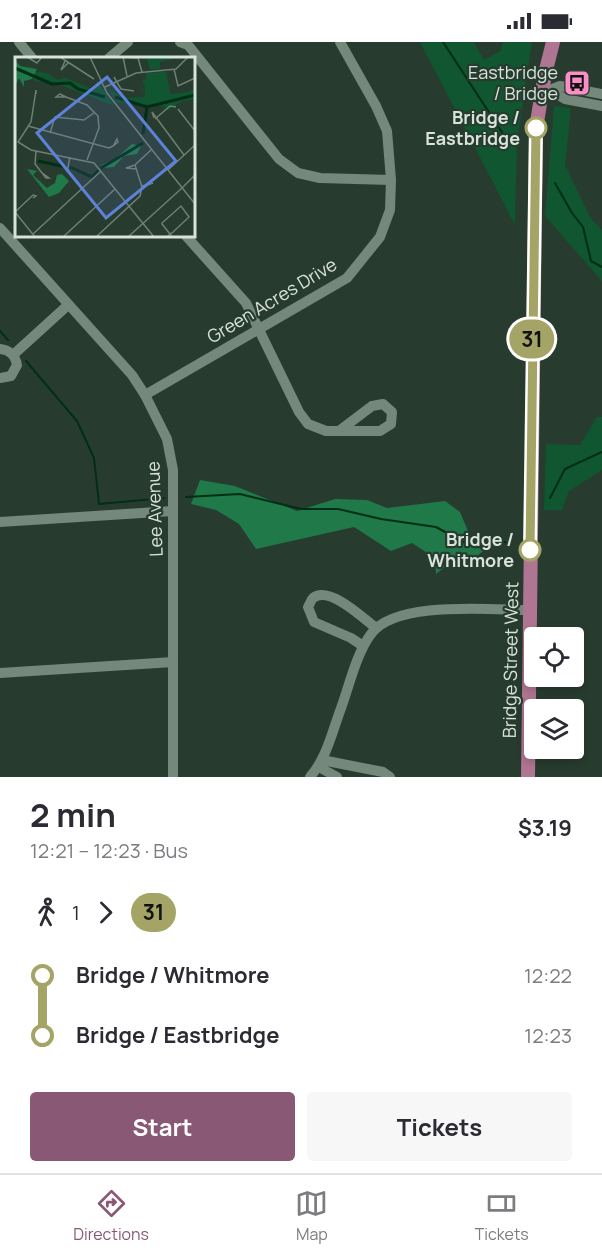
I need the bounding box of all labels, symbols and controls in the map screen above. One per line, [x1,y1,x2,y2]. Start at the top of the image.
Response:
text: 12:21 [30,6,83,36]
inset map [15,57,195,237]
place label: Eastbridge / Bridge [468,60,558,105]
bus stop icon: Eastbridge / Bridge [562,68,592,98]
place label: Bridge / Eastbridge [425,105,520,150]
marker: Bridge / Eastbridge [525,117,547,139]
street label: Green Acres Drive [202,252,341,348]
line badge: 31 [505,320,559,358]
text: 31 [521,325,543,353]
street label: Lee Avenue [140,461,168,557]
place label: Bridge / Whitmore [427,527,514,572]
marker: Bridge / Whitmore [519,539,541,561]
street label: Bridge Street West [497,581,523,738]
map controls [524,627,584,759]
button: locate [524,627,584,687]
button: layers [524,699,584,759]
text: 2 min [30,792,116,837]
text: $3.19 [518,813,572,843]
text: 12:21 – 12:23 · Bus [30,837,188,864]
icon: walk [30,896,63,929]
icon: forward [89,896,122,929]
text: 31 [143,898,164,926]
text: 1 [72,899,80,926]
text: Bridge / Whitmore [76,960,269,990]
text: 12:22 [524,962,572,989]
text: Bridge / Eastbridge [76,1020,279,1050]
text: 12:23 [524,1022,572,1049]
button: Start [30,1092,295,1161]
button: Tickets [307,1092,572,1161]
tab: Directions [73,1187,149,1245]
tab: Map [295,1187,328,1245]
tab: Tickets [475,1187,529,1245]

